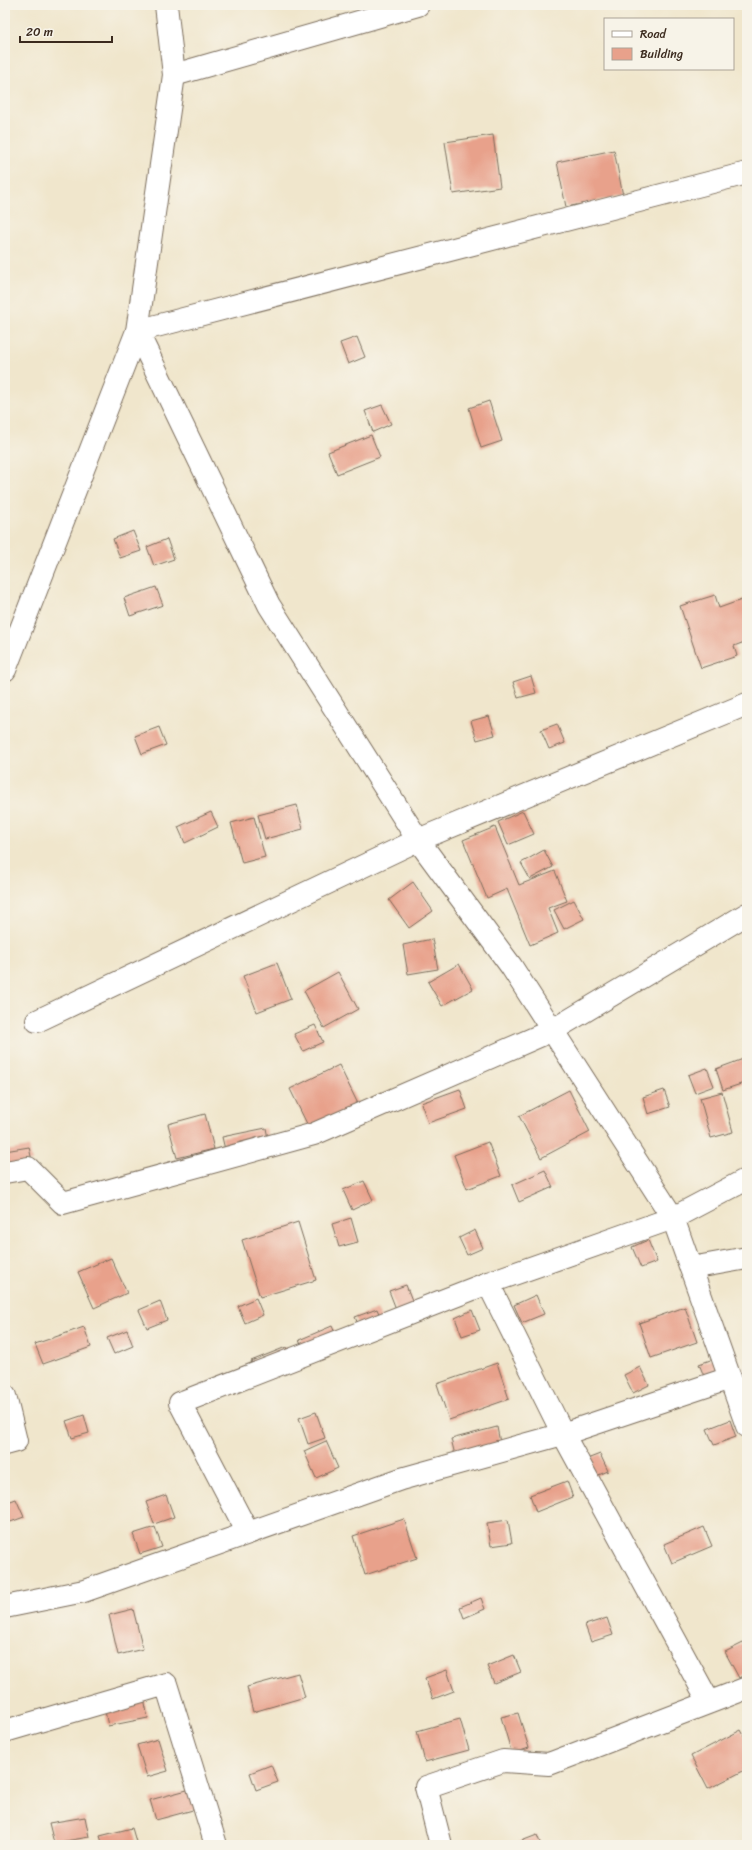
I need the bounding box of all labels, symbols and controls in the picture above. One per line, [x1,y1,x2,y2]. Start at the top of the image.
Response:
scale bar [20,18,112,44]
legend [604,18,734,70]
text: 20 m [26,21,53,43]
text: Road [640,23,667,45]
text: Building [640,43,683,65]

